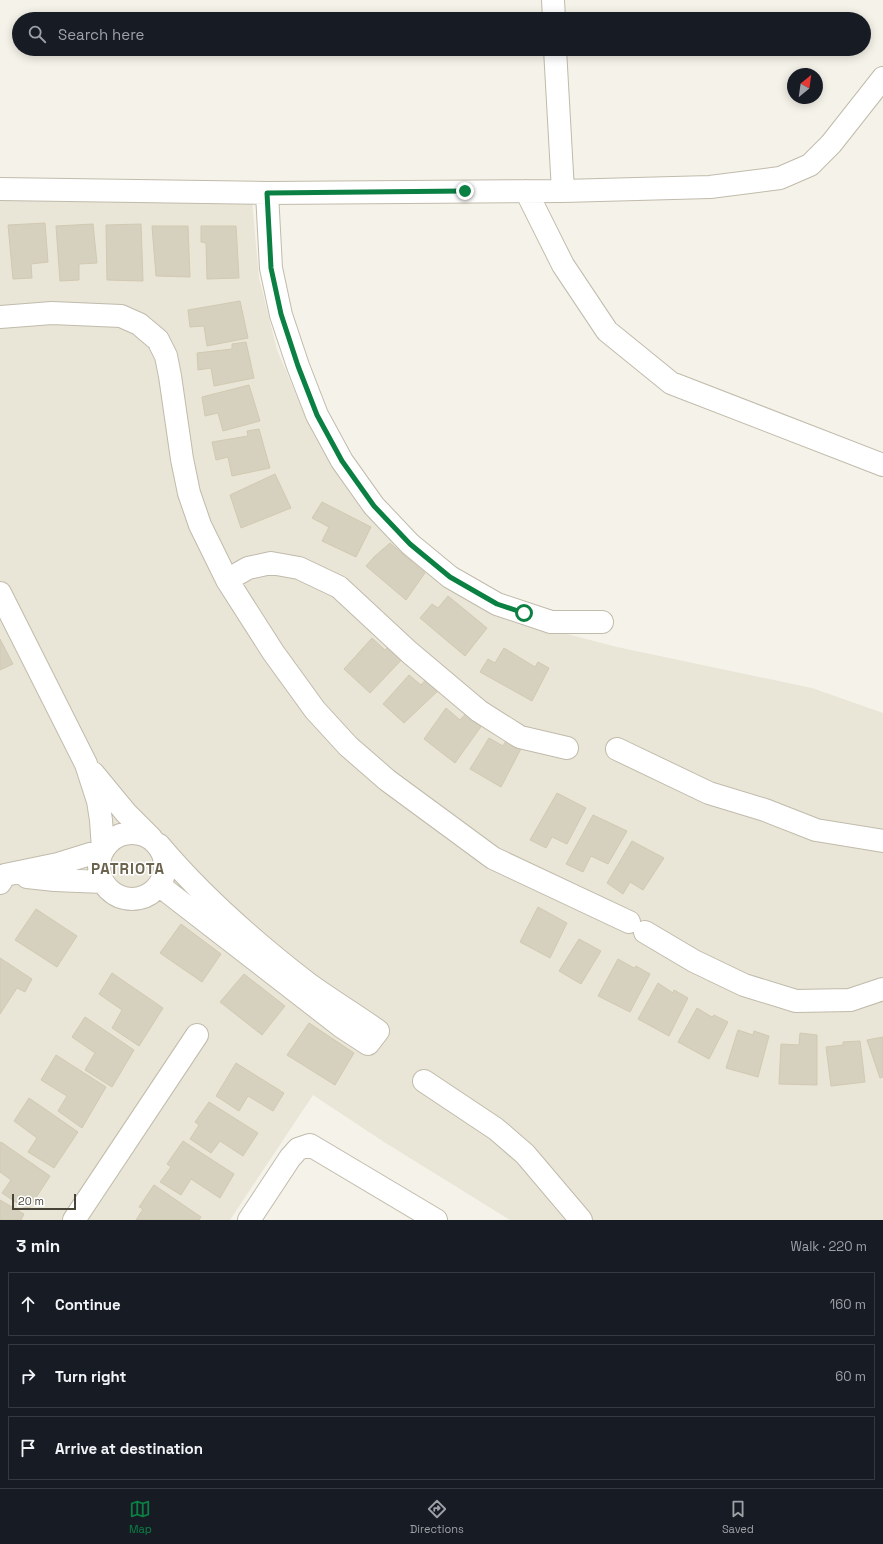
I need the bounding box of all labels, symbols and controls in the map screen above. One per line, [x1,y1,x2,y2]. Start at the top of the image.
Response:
search box [12,12,871,56]
icon: search [26,23,48,45]
text: Search here [58,25,144,44]
north arrow [787,68,823,104]
route end [456,182,474,200]
route start [515,604,533,622]
district label: PATRIOTA [91,859,165,878]
scale bar [12,1192,76,1211]
text: 20 m [18,1194,44,1208]
text: 3 min [16,1235,60,1257]
text: Walk · 220 m [790,1238,867,1255]
icon: ahead [17,1293,39,1315]
text: Continue [55,1295,121,1314]
text: 160 m [830,1296,866,1313]
icon: right [17,1365,39,1387]
text: Turn right [55,1367,126,1386]
text: 60 m [835,1368,866,1385]
icon: arrive [17,1437,39,1459]
text: Arrive at destination [55,1439,203,1458]
tab: Map [129,1498,152,1536]
tab: Directions [410,1498,464,1536]
tab: Saved [722,1498,754,1536]

